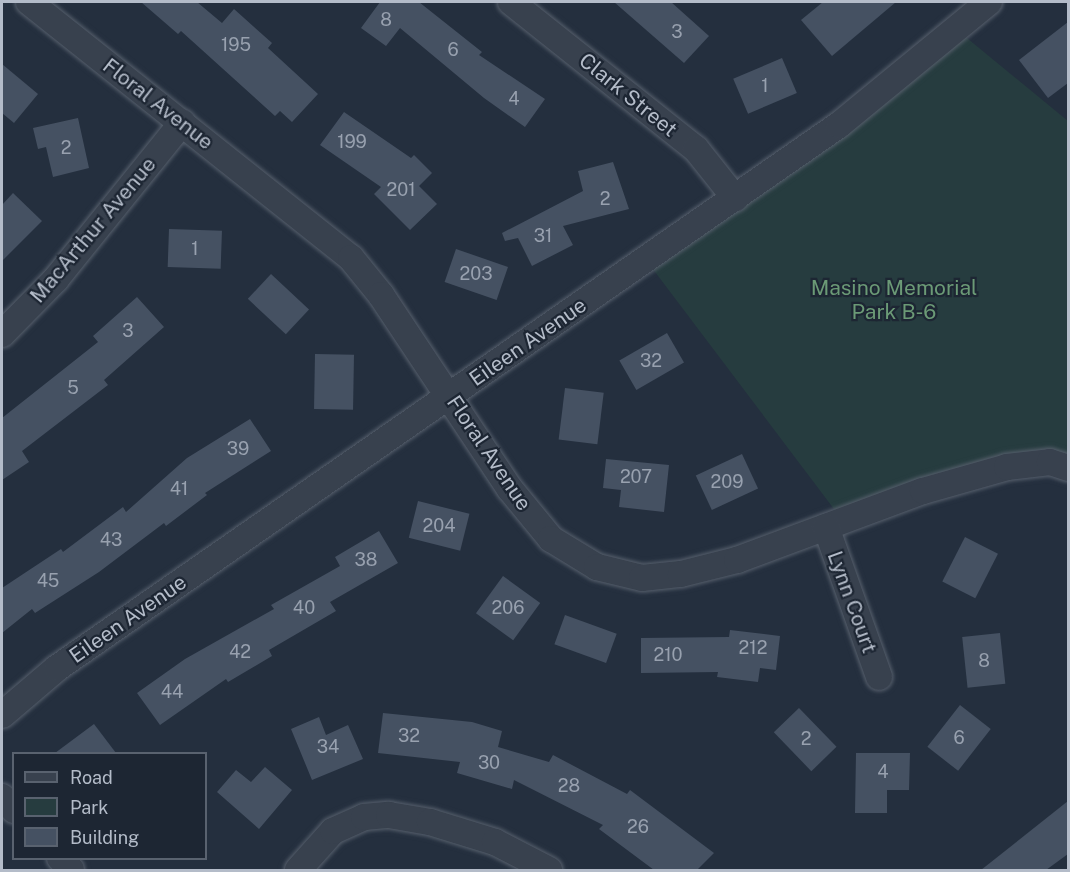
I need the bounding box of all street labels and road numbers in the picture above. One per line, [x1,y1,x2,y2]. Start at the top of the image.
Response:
street label: Clark Street [574,48,682,142]
street label: Floral Avenue [98,53,218,155]
street label: MacArthur Avenue [25,152,161,308]
street label: Eileen Avenue [465,292,591,392]
street label: Floral Avenue [441,391,537,515]
street label: Lynn Court [822,548,882,656]
street label: Eileen Avenue [65,569,191,669]

